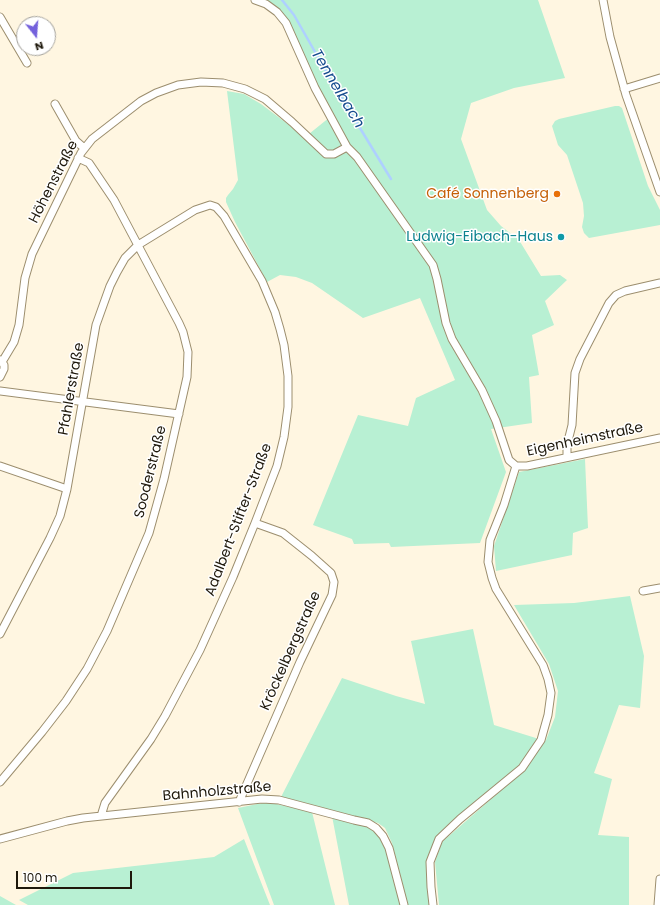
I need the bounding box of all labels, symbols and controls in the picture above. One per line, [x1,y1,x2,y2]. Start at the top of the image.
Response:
north arrow [16,16,56,56]
text: N [33,38,46,55]
water label: Tennelbach [306,46,368,132]
street label: Höhenstraße [26,138,82,226]
place label: Café Sonnenberg [426,186,549,202]
marker: Café Sonnenberg [552,189,562,199]
place label: Ludwig-Eibach-Haus [406,229,553,245]
marker: Ludwig-Eibach-Haus [556,232,566,242]
street label: Pfahlerstraße [56,341,88,437]
street label: Eigenheimstraße [525,419,645,461]
street label: Sooderstraße [131,424,171,520]
street label: Adalbert-Stifter-Straße [202,441,276,599]
street label: Kröckelbergstraße [257,589,325,713]
street label: Bahnholzstraße [162,779,272,805]
scale bar [18,863,134,889]
text: 100 m [23,869,57,886]

